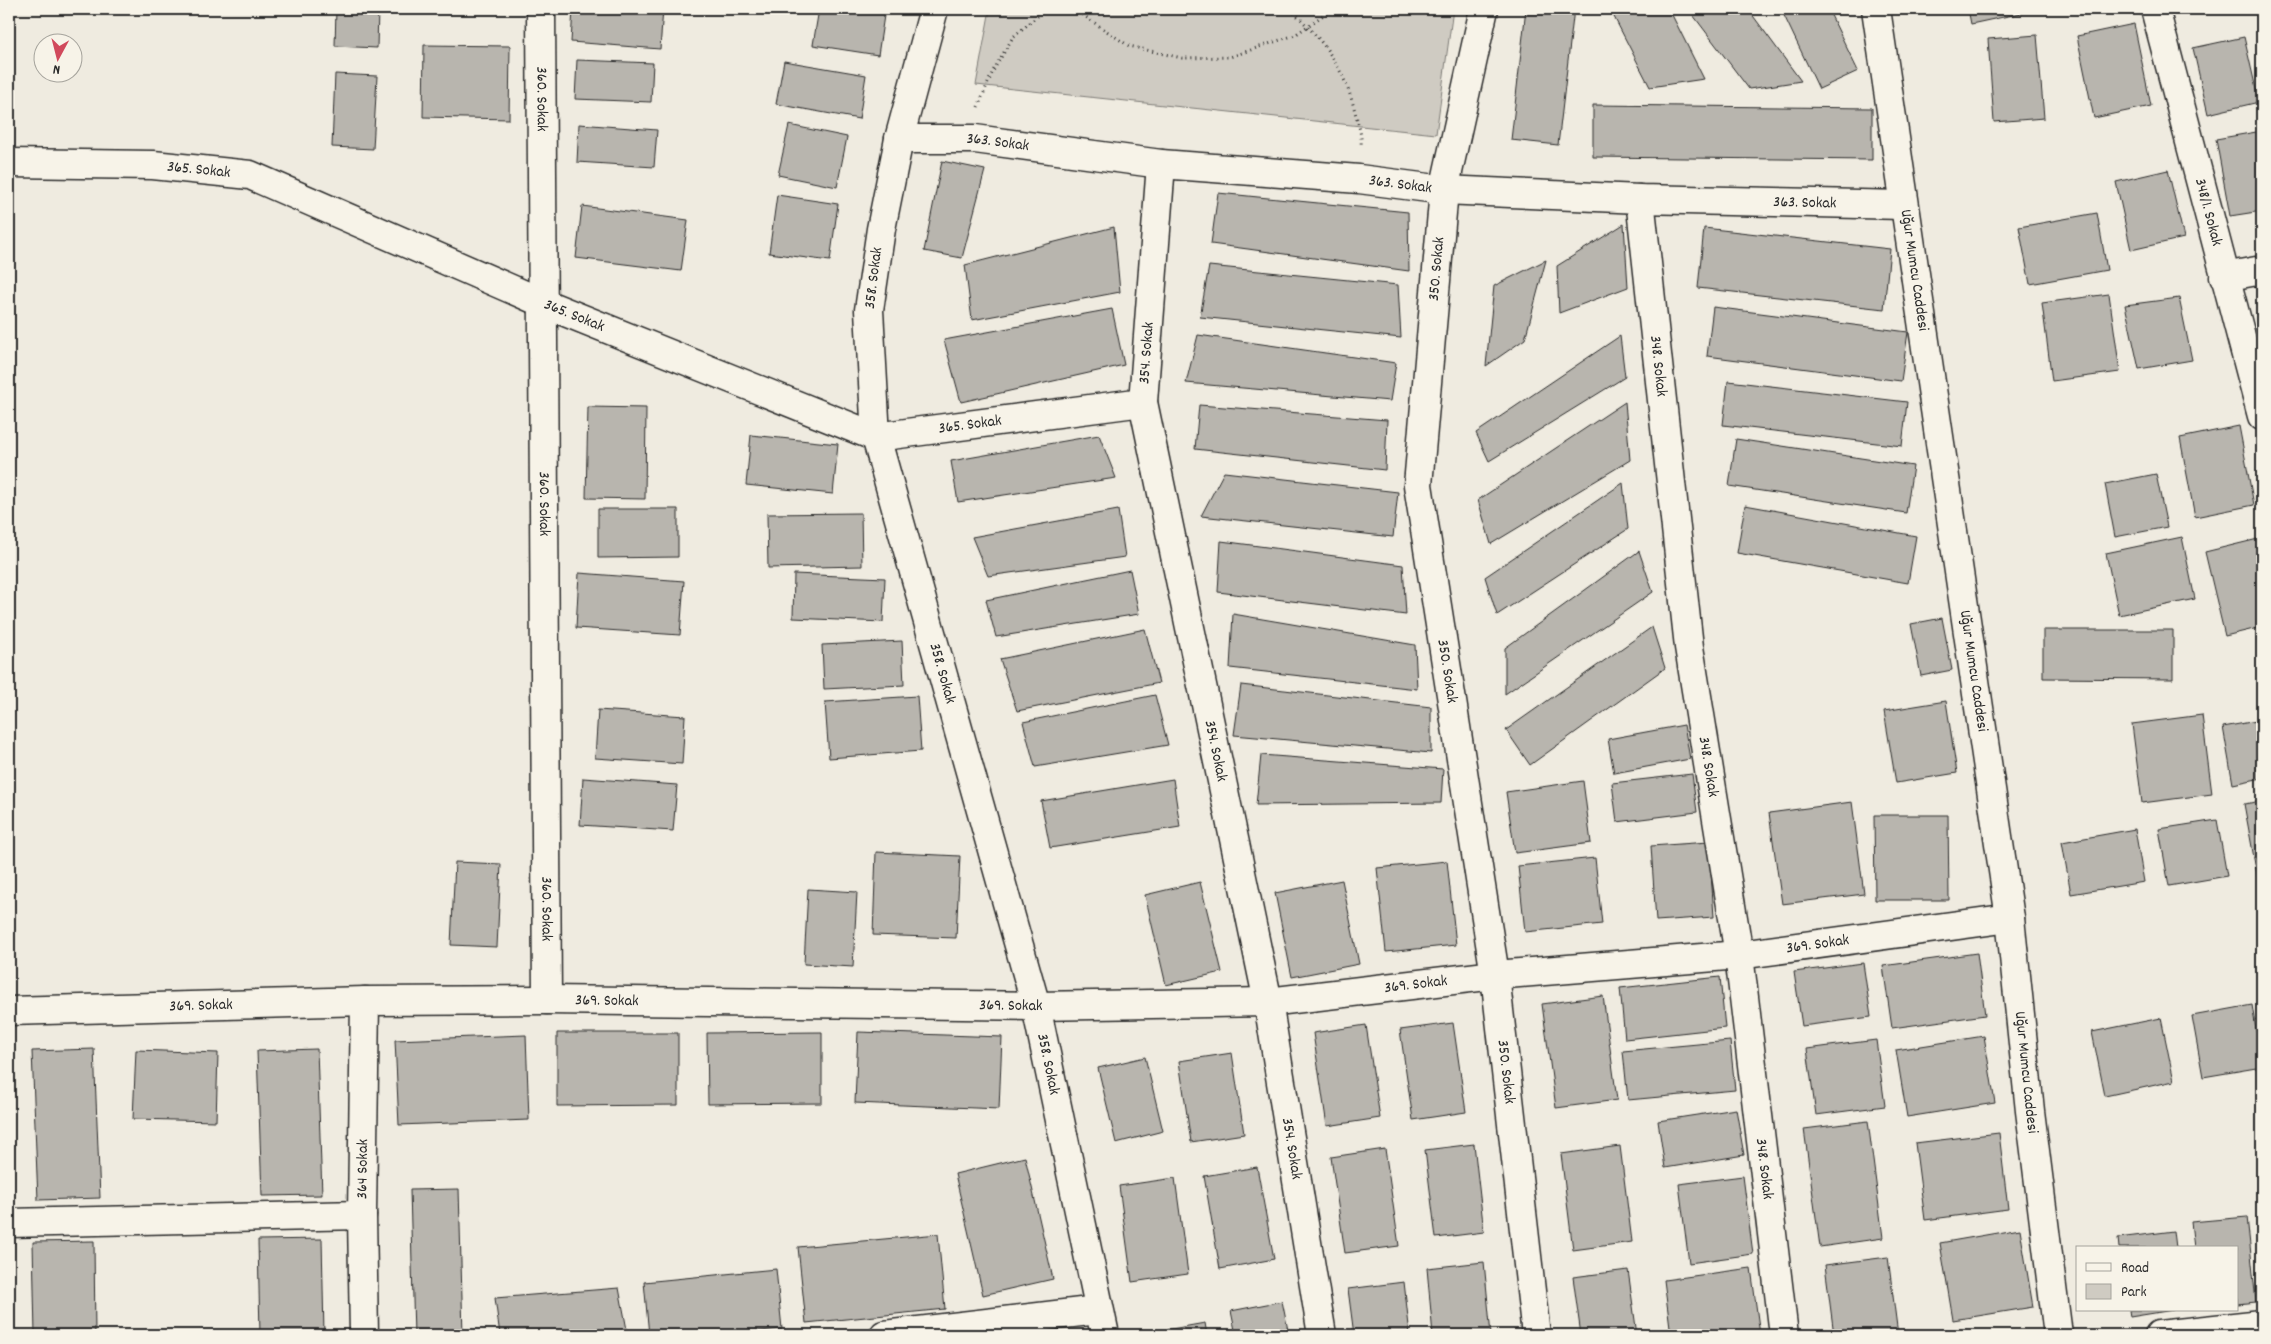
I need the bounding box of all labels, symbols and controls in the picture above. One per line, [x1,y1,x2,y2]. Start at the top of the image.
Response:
north arrow [32,32,82,82]
text: N [52,59,61,79]
street label: 360. Sokak [530,67,553,131]
street label: 363. Sokak [966,127,1031,158]
street label: 365. Sokak [166,155,232,184]
street label: 363. Sokak [1368,169,1433,200]
street label: 348/1. Sokak [2188,176,2228,249]
street label: 363. Sokak [1773,191,1837,215]
street label: Uğur Mumcu Caddesi [1894,208,1935,333]
street label: 350. Sokak [1423,236,1451,302]
street label: 358. Sokak [859,246,889,310]
street label: 365. Sokak [541,293,608,338]
street label: 354. Sokak [1133,321,1161,385]
street label: 348. Sokak [1644,334,1673,398]
street label: 365. Sokak [937,409,1003,440]
street label: 360. Sokak [532,472,556,536]
street label: Uğur Mumcu Caddesi [1953,608,1994,733]
street label: 350. Sokak [1431,638,1464,705]
street label: 358. Sokak [923,640,962,706]
street label: 354. Sokak [1198,718,1233,784]
street label: 348. Sokak [1692,735,1725,799]
street label: 360. Sokak [535,876,558,941]
street label: 369. Sokak [1785,929,1851,960]
street label: 369. Sokak [1383,969,1449,1000]
street label: 369. Sokak [575,989,639,1013]
street label: 369. Sokak [169,993,233,1018]
street label: 369. Sokak [979,994,1043,1018]
street label: Uğur Mumcu Caddesi [2008,1010,2044,1135]
street label: 358. Sokak [1031,1031,1066,1097]
street label: 350. Sokak [1491,1039,1521,1105]
street label: 354. Sokak [1275,1116,1308,1181]
street label: 348. Sokak [1749,1137,1779,1201]
street label: 364 Sokak [351,1139,375,1199]
legend [2076,1246,2238,1312]
text: Road [2121,1258,2149,1280]
text: Park [2121,1282,2147,1304]

